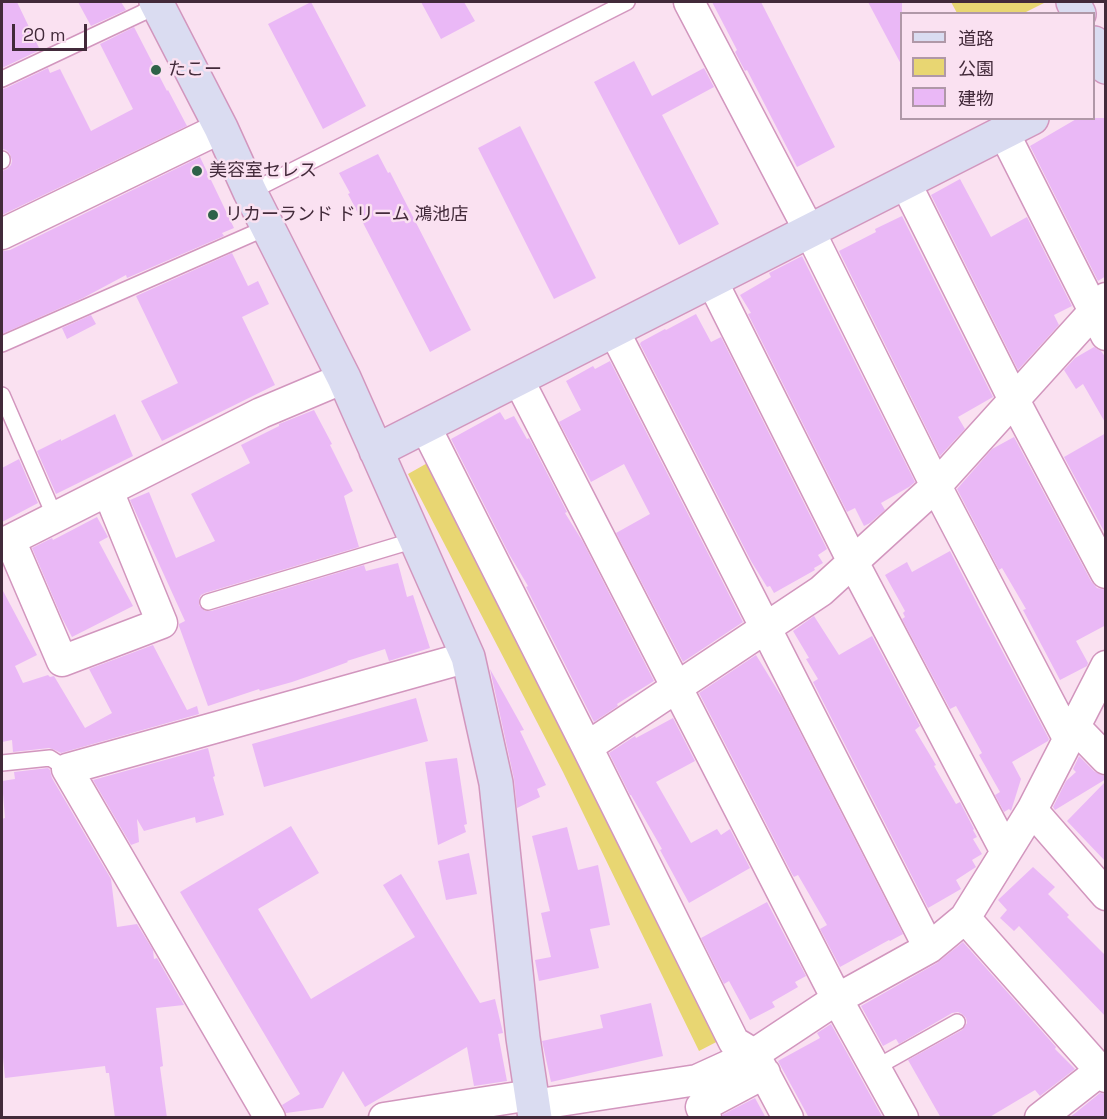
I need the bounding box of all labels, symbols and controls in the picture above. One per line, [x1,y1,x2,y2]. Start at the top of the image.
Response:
scale bar [15,12,90,50]
legend [900,12,1095,120]
text: 20 m [23,23,66,46]
text: 道路 [958,27,994,50]
text: 公園 [958,57,994,80]
place label: たこー [168,59,222,81]
marker: たこー [149,63,163,77]
text: 建物 [958,87,994,110]
place label: 美容室セレス [209,160,317,182]
marker: 美容室セレス [190,164,204,178]
place label: リカーランド ドリーム 鴻池店 [225,204,468,226]
marker: リカーランド ドリーム 鴻池店 [206,208,220,222]

